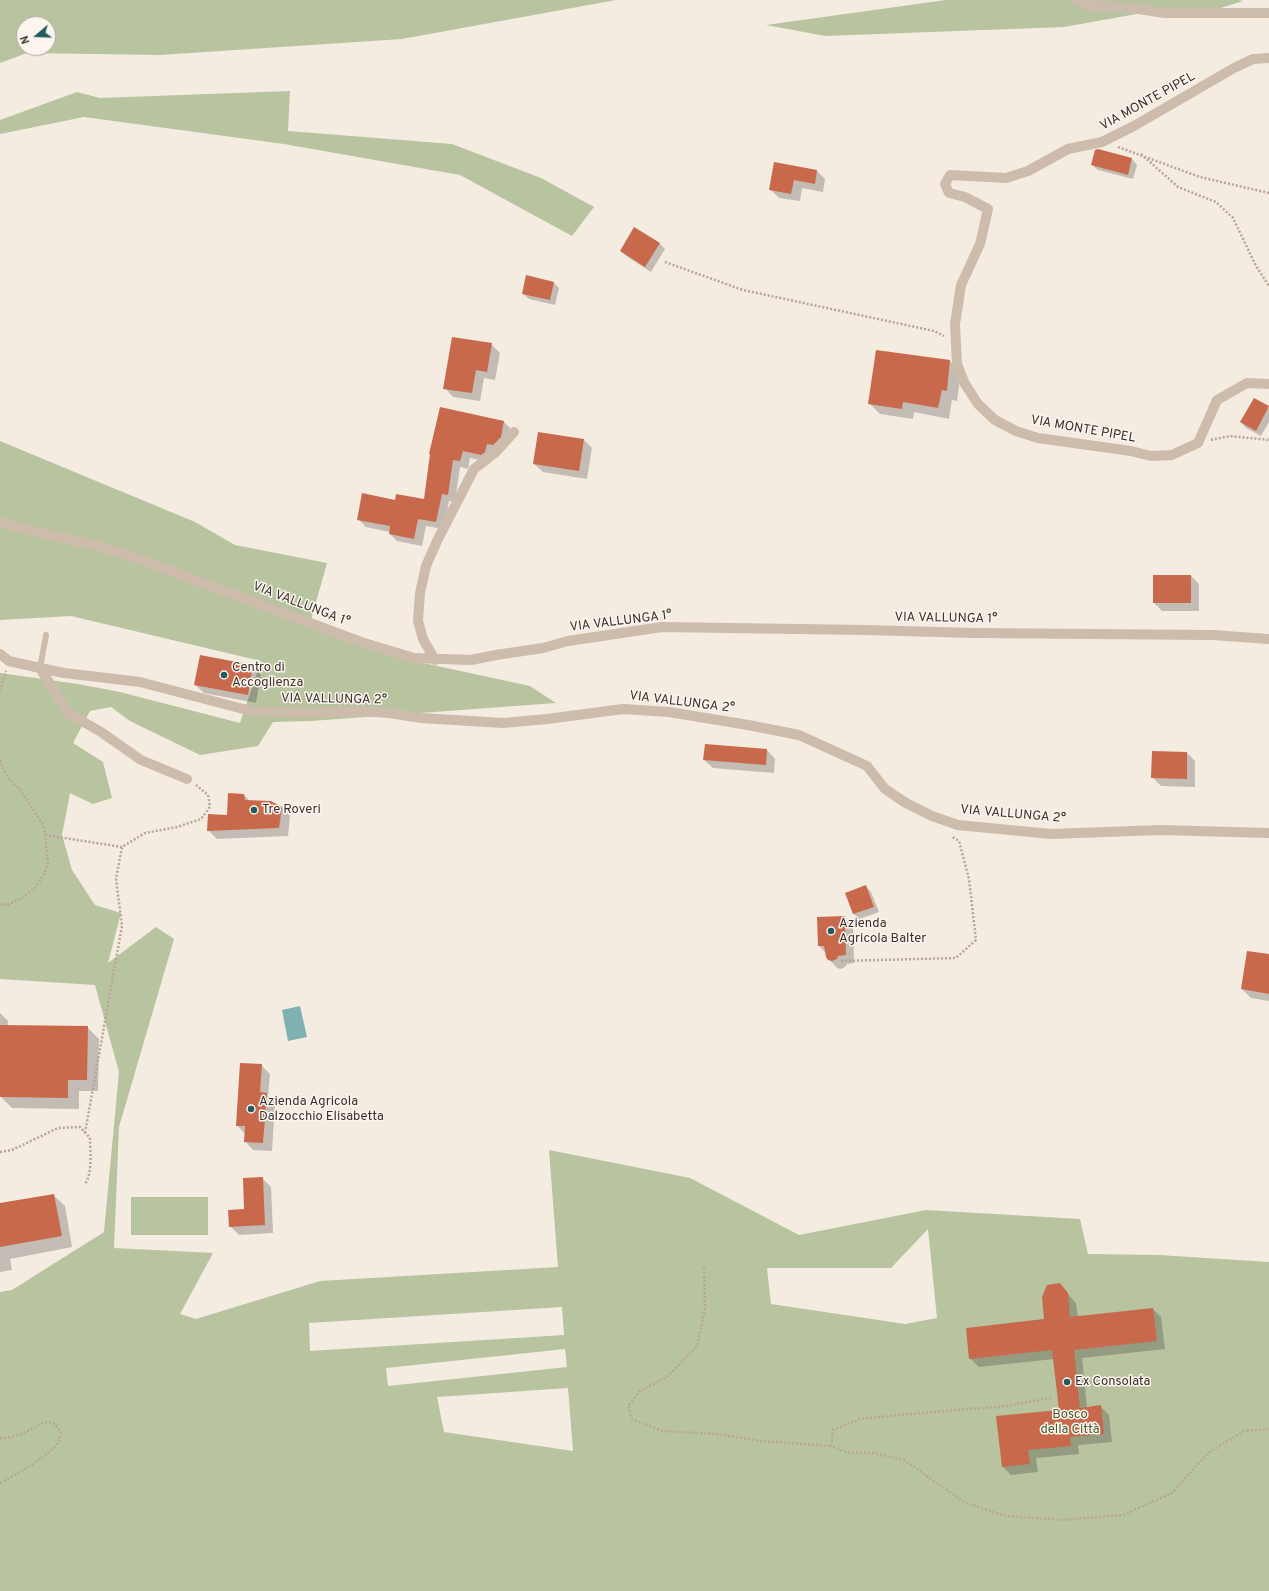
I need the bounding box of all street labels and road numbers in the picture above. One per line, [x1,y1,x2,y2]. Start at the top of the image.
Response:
street label: VIA MONTE PIPEL [1098,69,1198,135]
street label: VIA MONTE PIPEL [1029,413,1137,447]
street label: VIA VALLUNGA 1° [250,579,352,631]
street label: VIA VALLUNGA 1° [569,608,673,636]
street label: VIA VALLUNGA 1° [894,610,998,628]
street label: VIA VALLUNGA 2° [628,689,736,717]
street label: VIA VALLUNGA 2° [281,691,387,709]
street label: VIA VALLUNGA 2° [960,803,1066,827]

